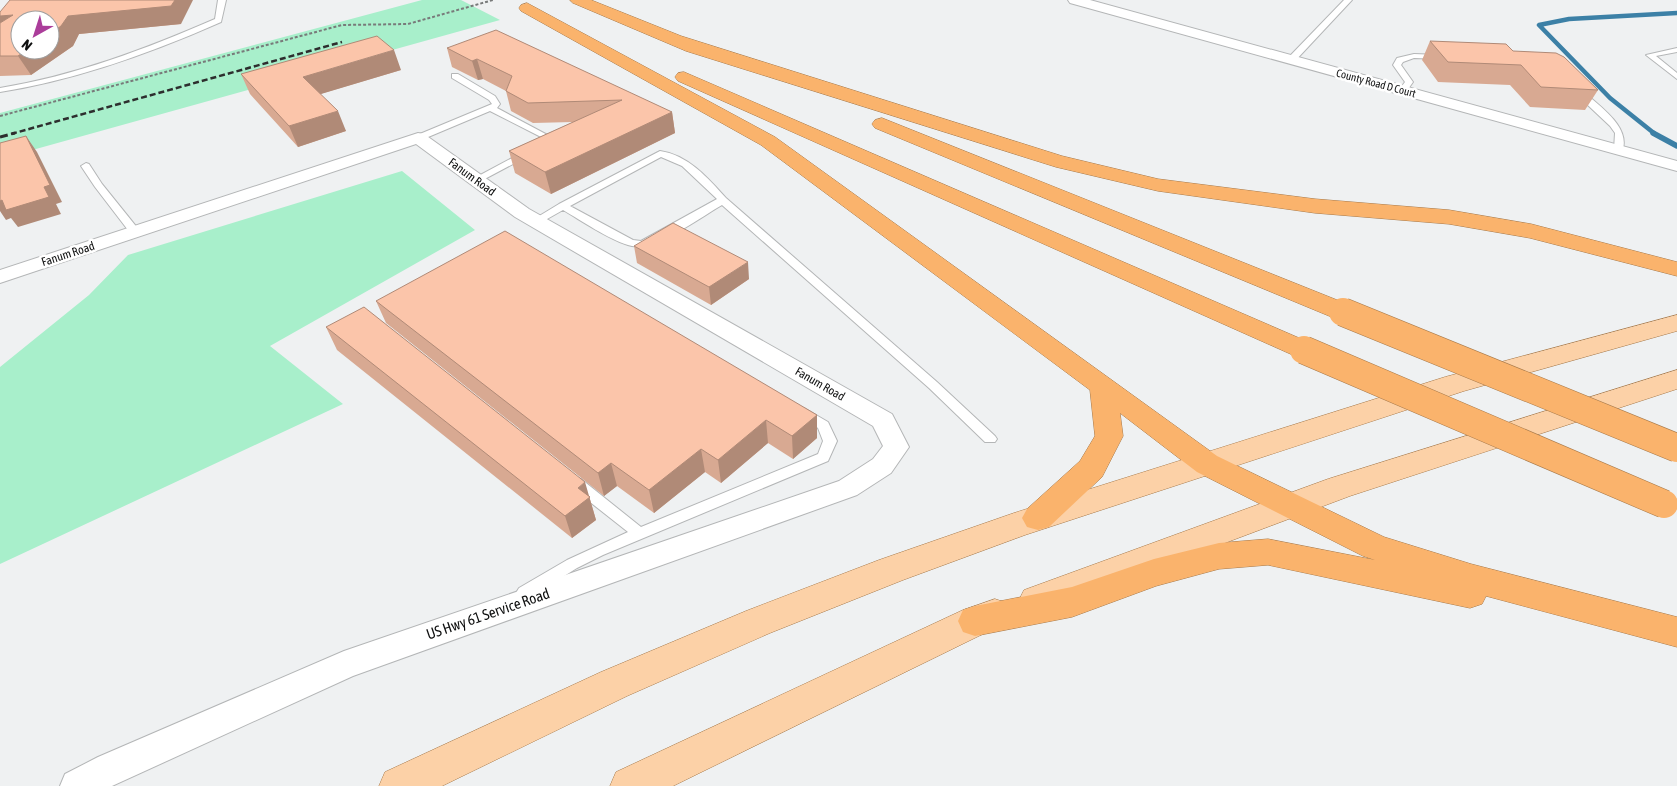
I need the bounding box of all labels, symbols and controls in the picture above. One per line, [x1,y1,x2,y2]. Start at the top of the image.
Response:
north arrow [10,10,60,60]
text: N [19,36,35,54]
street label: County Road D Court [1335,67,1417,99]
street label: Fanum Road [446,155,498,199]
street label: Fanum Road [40,239,96,269]
street label: Fanum Road [793,364,847,404]
street label: US Hwy 61 Service Road [424,584,552,643]

